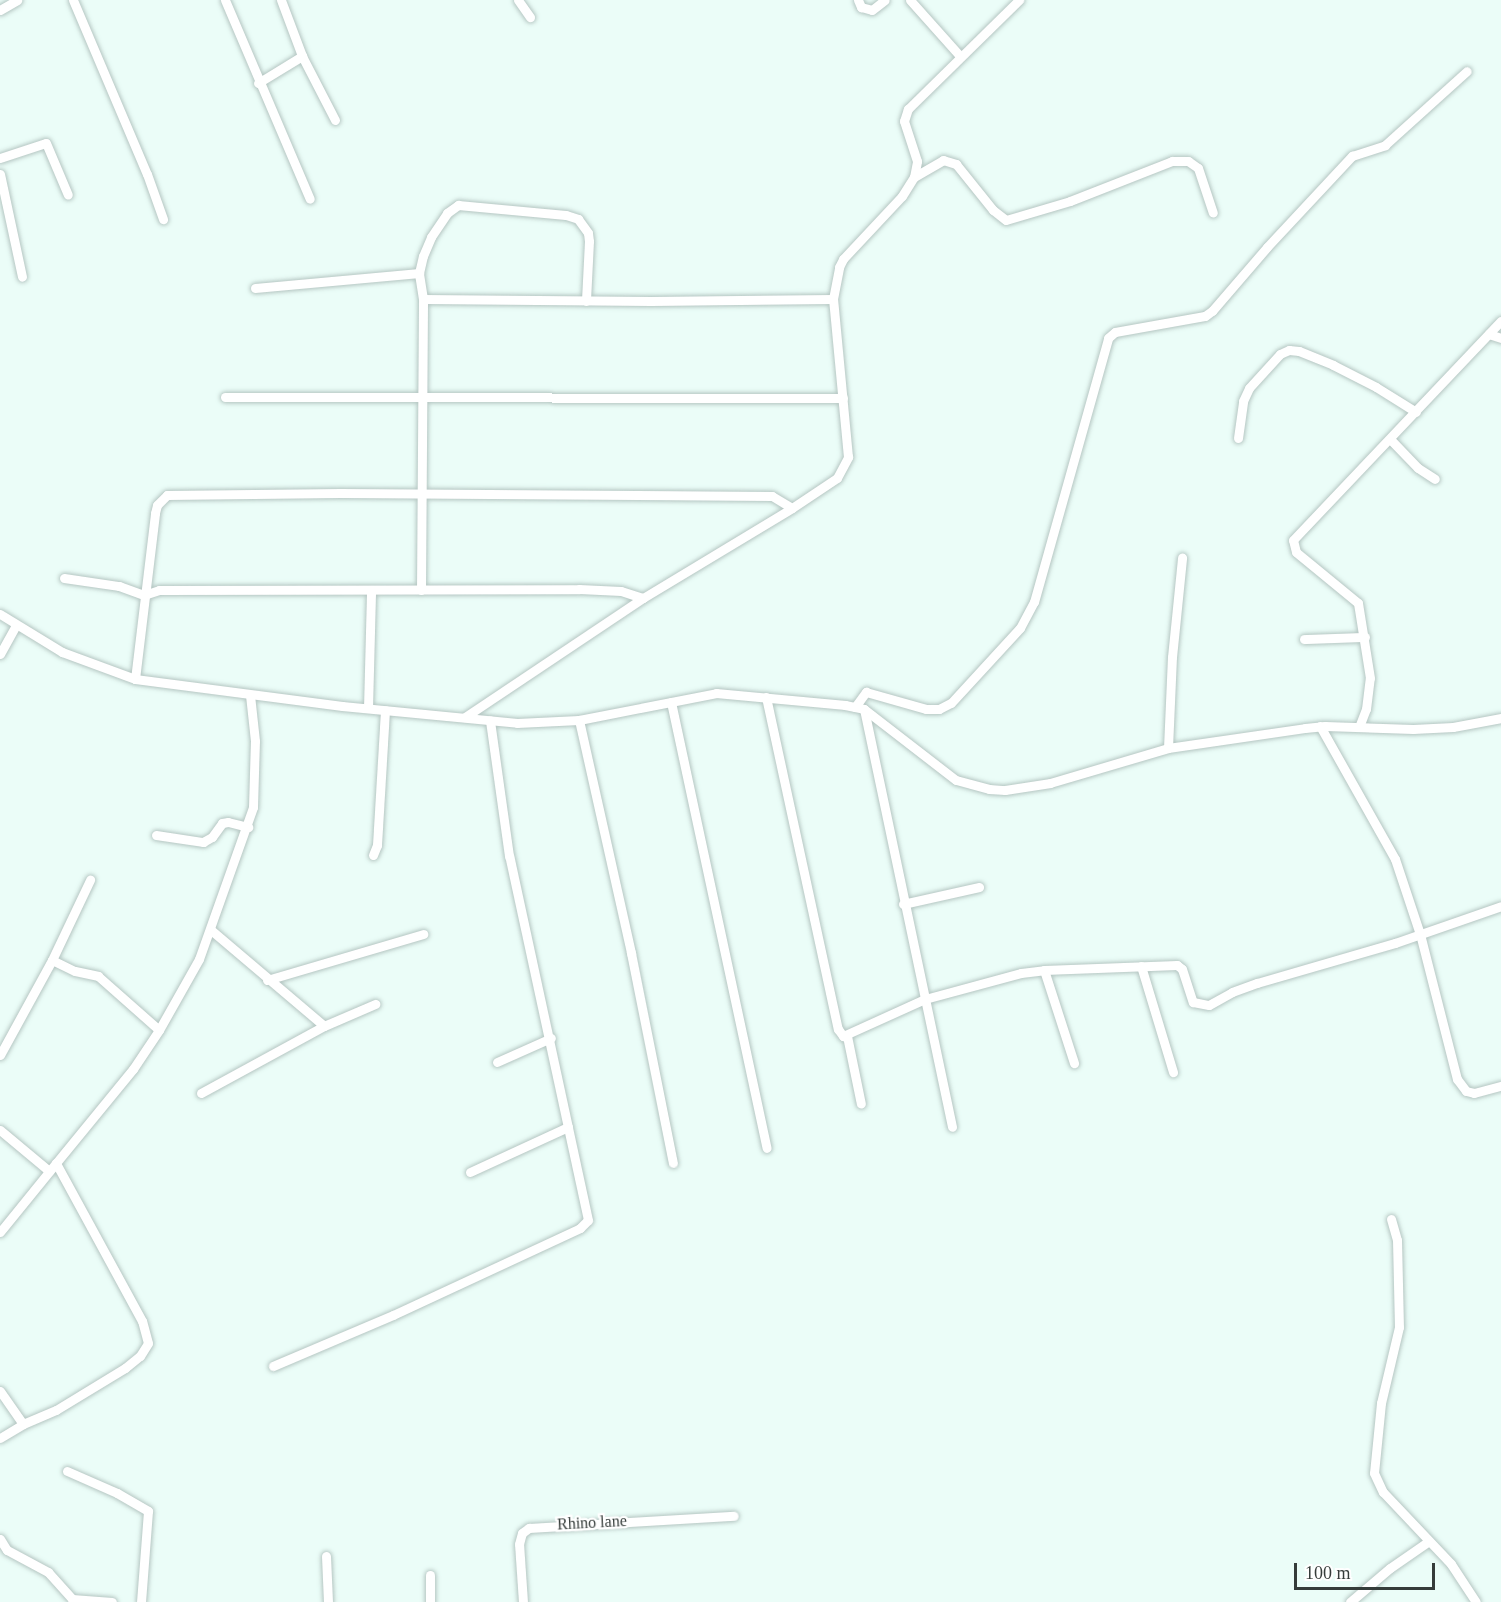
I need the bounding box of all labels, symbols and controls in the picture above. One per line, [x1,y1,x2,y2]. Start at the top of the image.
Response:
street label: Rhino lane [557,1512,627,1534]
scale bar [1297,1551,1438,1589]
text: 100 m [1305,1563,1351,1583]

